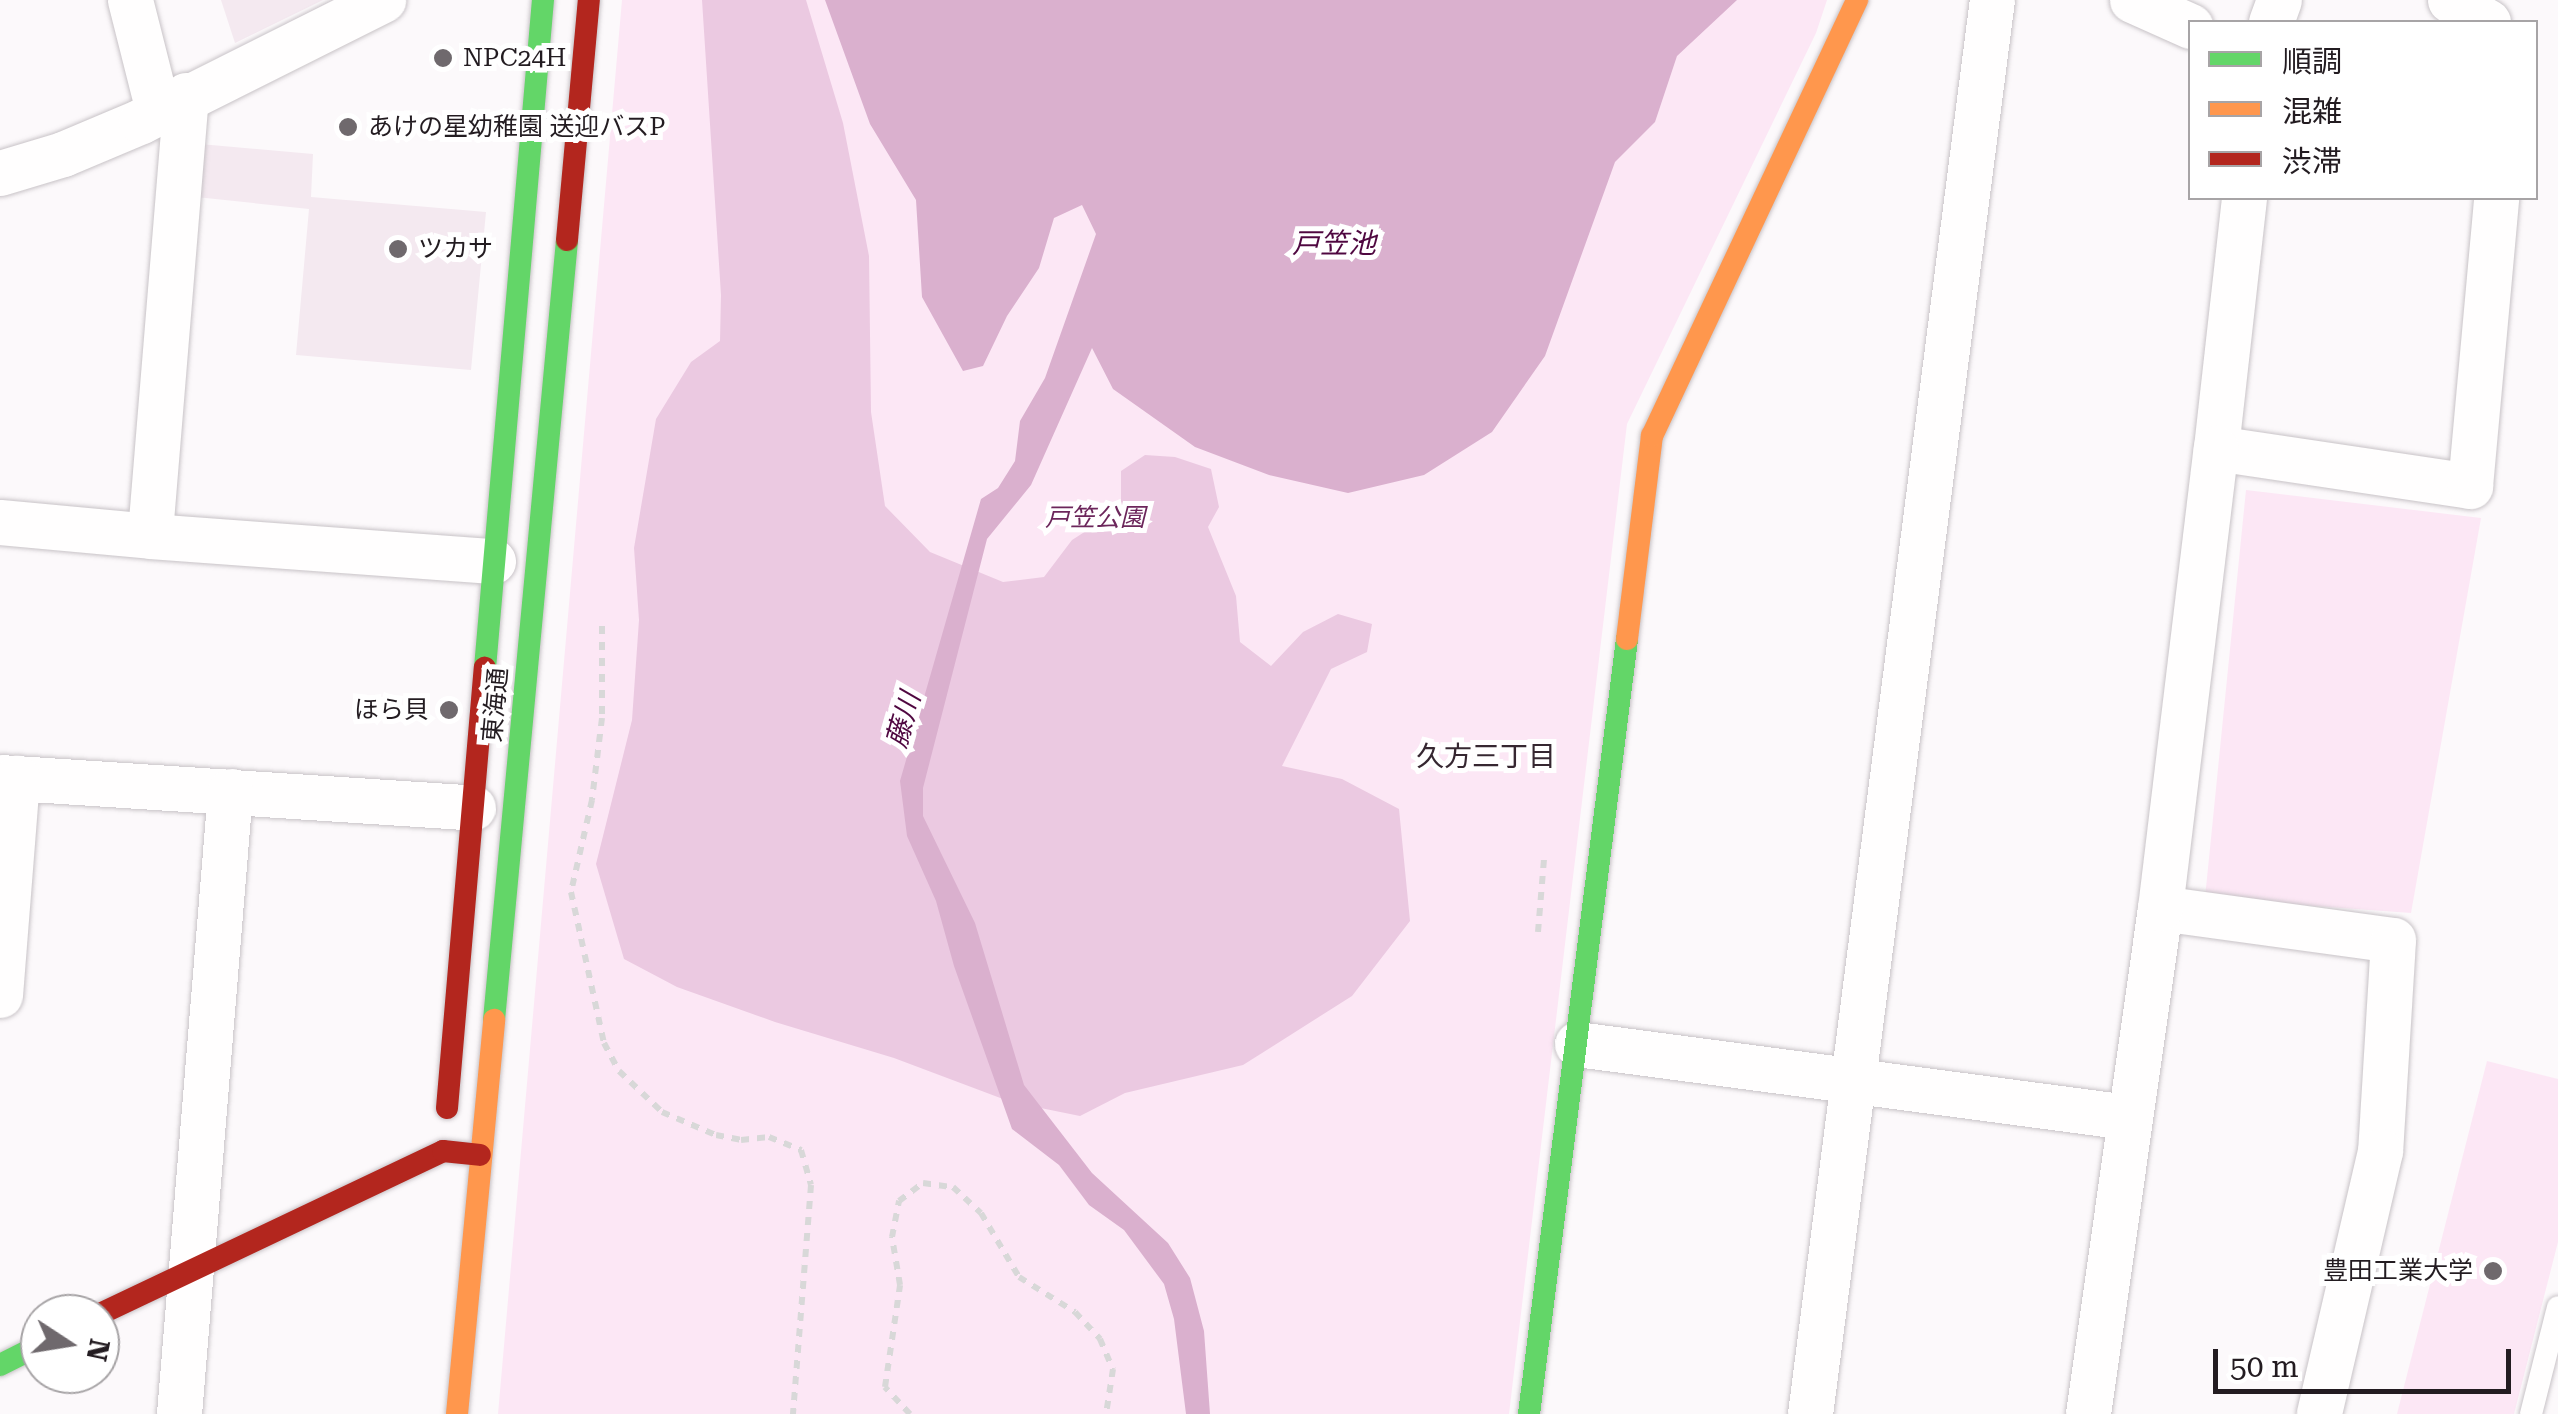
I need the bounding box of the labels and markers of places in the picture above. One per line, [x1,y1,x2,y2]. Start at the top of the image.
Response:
place label: NPC24H [463,43,566,73]
marker: NPC24H [432,47,454,69]
place label: あけの星幼稚園 送迎バスP [368,112,665,142]
marker: あけの星幼稚園 送迎バスP [337,116,359,138]
place label: ツカサ [418,234,493,264]
marker: ツカサ [387,238,409,260]
place label: ほら貝 [354,695,429,725]
marker: ほら貝 [438,699,460,721]
place label: 豊田工業大学 [2323,1256,2473,1286]
marker: 豊田工業大学 [2482,1260,2504,1282]

